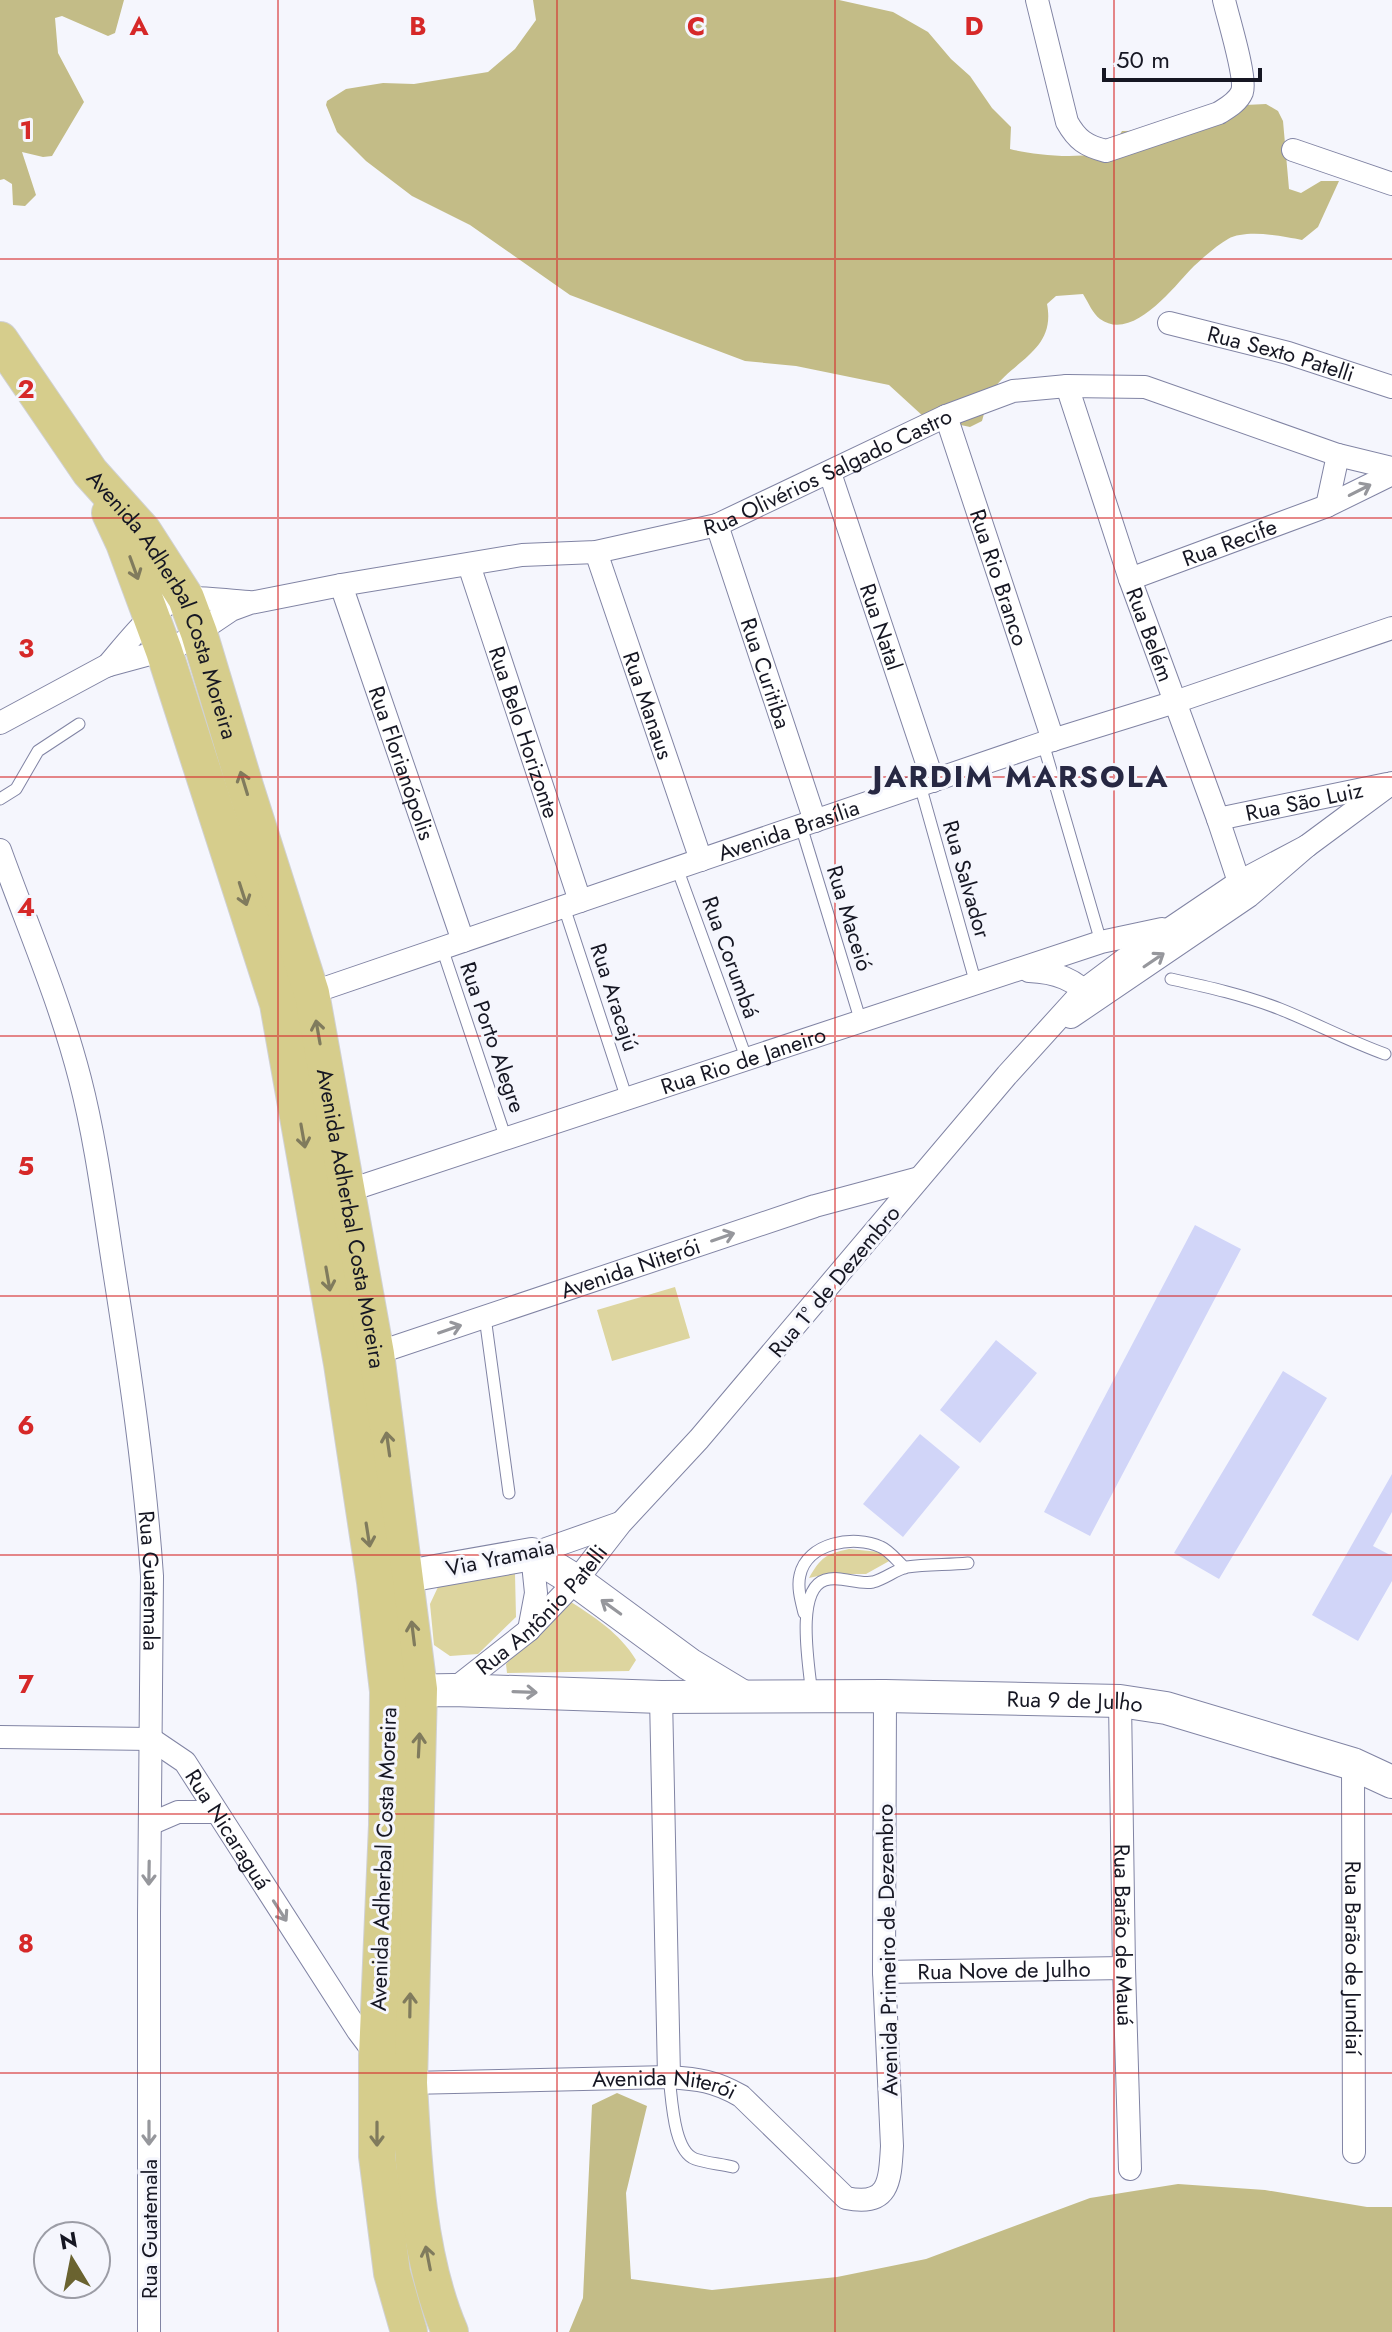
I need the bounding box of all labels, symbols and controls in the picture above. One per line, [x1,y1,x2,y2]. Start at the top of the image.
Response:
text: A [128,7,149,45]
text: B [409,7,427,45]
text: C [687,7,705,45]
text: D [964,7,984,45]
scale bar [1104,32,1260,82]
text: 50 m [1116,42,1170,77]
text: 1 [19,111,33,149]
street label: Rua Sexto Patelli [1204,317,1359,390]
text: 2 [17,370,35,408]
street label: Rua Olivérios Salgado Castro [700,400,957,544]
street label: Avenida Adherbal Costa Moreira [80,463,246,743]
one-way arrow [1347,482,1371,497]
street label: Rua Rio Branco [962,505,1037,650]
street label: Rua Recife [1178,510,1281,574]
one-way arrow [127,555,142,580]
street label: Rua Natal [852,579,911,674]
street label: Rua Belém [1118,583,1182,686]
street label: Rua Curitiba [733,613,799,733]
text: 3 [18,629,34,667]
street label: Rua Belo Horizonte [481,642,568,822]
street label: Rua Manaus [615,647,682,764]
street label: Rua Florianópolis [361,682,443,844]
district label: JARDIM MARSOLA [867,755,1170,798]
one-way arrow [236,771,250,796]
street label: Rua São Luiz [1242,773,1366,829]
street label: Avenida Brasília [713,791,863,869]
street label: Rua Salvador [935,816,999,942]
street label: Rua Maceió [819,861,881,975]
one-way arrow [236,881,251,907]
text: 4 [17,888,35,926]
street label: Rua Corumbá [694,892,768,1022]
street label: Rua Aracajú [582,939,648,1055]
one-way arrow [1142,952,1164,969]
street label: Rua Porto Alegre [452,957,534,1117]
street label: Rua Rio de Janeiro [657,1018,830,1102]
one-way arrow [310,1019,325,1045]
street label: Avenida Adherbal Costa Moreira [309,1066,394,1370]
one-way arrow [296,1123,311,1148]
text: 5 [18,1147,34,1185]
street label: Rua 1º de Dezembro [761,1198,907,1364]
one-way arrow [710,1228,735,1243]
street label: Avenida Niterói [556,1230,705,1306]
one-way arrow [321,1265,336,1291]
one-way arrow [437,1321,462,1336]
text: 6 [17,1406,35,1444]
one-way arrow [380,1432,395,1457]
street label: Rua Guatemala [131,1509,168,1651]
one-way arrow [361,1522,376,1548]
street label: Via Yramaia [443,1530,557,1584]
street label: Rua Antônio Patelli [469,1537,615,1682]
one-way arrow [601,1598,623,1615]
one-way arrow [405,1620,420,1647]
text: 7 [18,1665,34,1703]
street label: Rua 9 de Julho [1006,1683,1145,1720]
one-way arrow [511,1685,538,1700]
street label: Avenida Adherbal Costa Moreira [362,1707,404,2011]
one-way arrow [412,1732,427,1759]
street label: Rua Nicaraguá [177,1763,279,1896]
street label: Avenida Primeiro de Dezembro [868,1803,906,2097]
street label: Rua Barão de Mauá [1106,1844,1142,2026]
one-way arrow [141,1859,157,1886]
street label: Rua Barão de Jundiaí [1337,1861,1370,2056]
one-way arrow [272,1899,289,1921]
text: 8 [18,1924,34,1962]
street label: Rua Nove de Julho [917,1953,1091,1987]
one-way arrow [403,1992,418,2019]
street label: Avenida Niterói [592,2061,742,2107]
one-way arrow [141,2119,157,2146]
one-way arrow [369,2120,385,2147]
street label: Rua Guatemala [133,2159,165,2299]
north arrow [32,2220,112,2300]
text: N [57,2223,80,2258]
one-way arrow [419,2245,434,2271]

